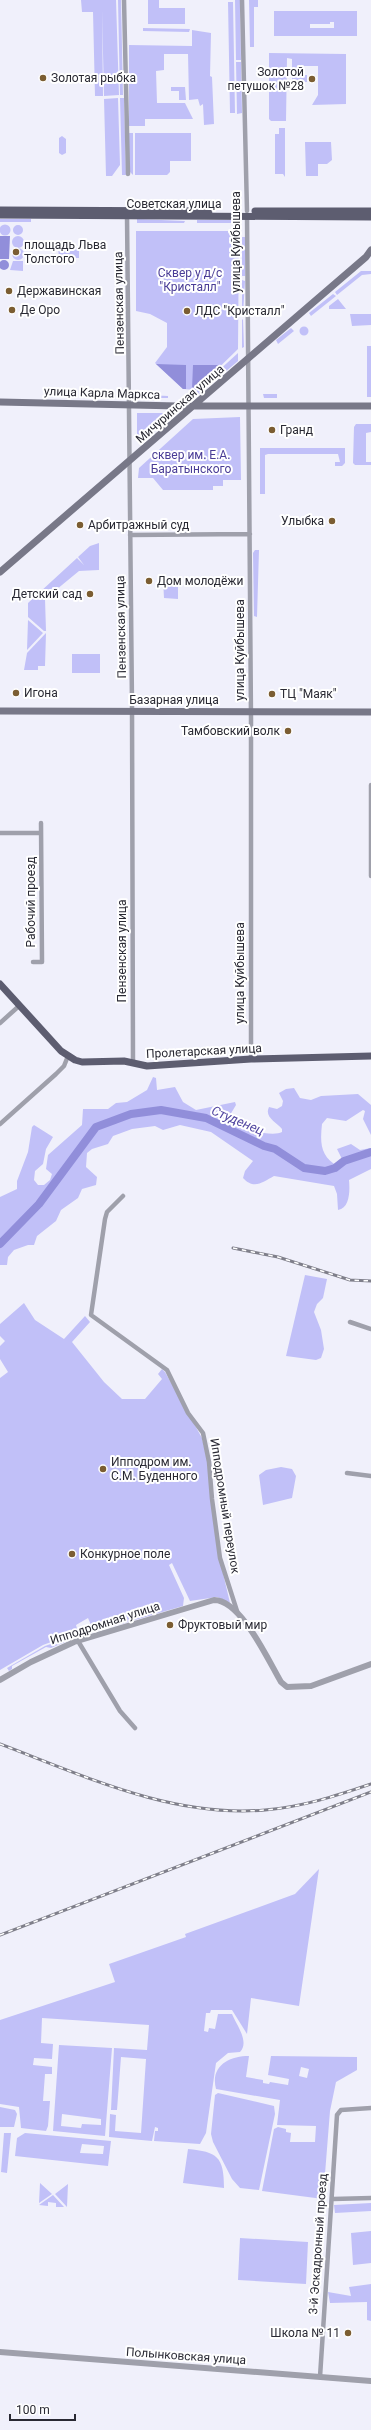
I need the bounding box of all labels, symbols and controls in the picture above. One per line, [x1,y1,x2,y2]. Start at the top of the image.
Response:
place label: Золотой петушок №28 [227,65,304,93]
place label: Золотая рыбка [51,71,136,85]
marker: Золотая рыбка [38,73,48,83]
marker: Золотой петушок №28 [307,74,317,84]
street label: улица Куйбышева [229,191,243,293]
street label: Советская улица [127,197,221,211]
place label: площадь Льва Толстого [24,238,106,266]
marker: площадь Льва Толстого [11,247,21,257]
street label: Пензенская улица [111,251,127,355]
park label: Сквер у д/с "Кристалл" [158,266,222,294]
place label: Державинская [17,284,101,298]
marker: Державинская [4,286,14,296]
place label: Де Оро [20,303,60,317]
place label: ЛДС "Кристалл" [195,304,285,318]
marker: Де Оро [7,305,17,315]
marker: ЛДС "Кристалл" [182,306,192,316]
street label: Мичуринская улица [133,362,227,446]
street label: улица Карла Маркса [44,384,160,402]
place label: Гранд [280,423,313,437]
marker: Гранд [267,425,277,435]
park label: сквер им. Е.А. Баратынского [151,448,231,476]
place label: Улыбка [281,514,324,528]
marker: Улыбка [327,516,337,526]
place label: Арбитражный суд [88,518,189,532]
marker: Арбитражный суд [75,520,85,530]
place label: Дом молодёжи [157,574,244,588]
street label: Пензенская улица [113,575,129,679]
marker: Дом молодёжи [144,576,154,586]
place label: Детский сад [12,587,82,601]
marker: Детский сад [85,589,95,599]
street label: улица Куйбышева [233,599,247,701]
place label: Игона [24,686,58,700]
place label: ТЦ "Маяк" [280,687,337,701]
marker: Игона [11,688,21,698]
marker: ТЦ "Маяк" [267,689,277,699]
street label: Базарная улица [129,693,219,707]
place label: Тамбовский волк [181,724,281,738]
marker: Тамбовский волк [283,726,293,736]
street label: Рабочий проезд [24,856,38,948]
street label: Пензенская улица [115,899,129,1003]
street label: улица Куйбышева [233,922,247,1024]
street label: Пролетарская улица [146,1041,262,1061]
water label: Студенец [209,1103,266,1138]
street label: Ипподромный переулок [207,1437,243,1575]
place label: Ипподром им. С.М. Буденного [111,1455,198,1483]
marker: Ипподром им. С.М. Буденного [98,1464,108,1474]
place label: Конкурное поле [80,1547,170,1561]
marker: Конкурное поле [67,1549,77,1559]
street label: Ипподромная улица [48,1599,162,1647]
place label: Фруктовый мир [178,1618,267,1632]
marker: Фруктовый мир [165,1620,175,1630]
street label: 3-й Эскадронный проезд [306,2173,330,2315]
place label: Школа № 11 [270,2326,340,2340]
marker: Школа № 11 [343,2328,353,2338]
street label: Полынковская улица [125,2345,247,2367]
scale bar [10,2396,75,2422]
text: 100 m [16,2403,50,2417]

